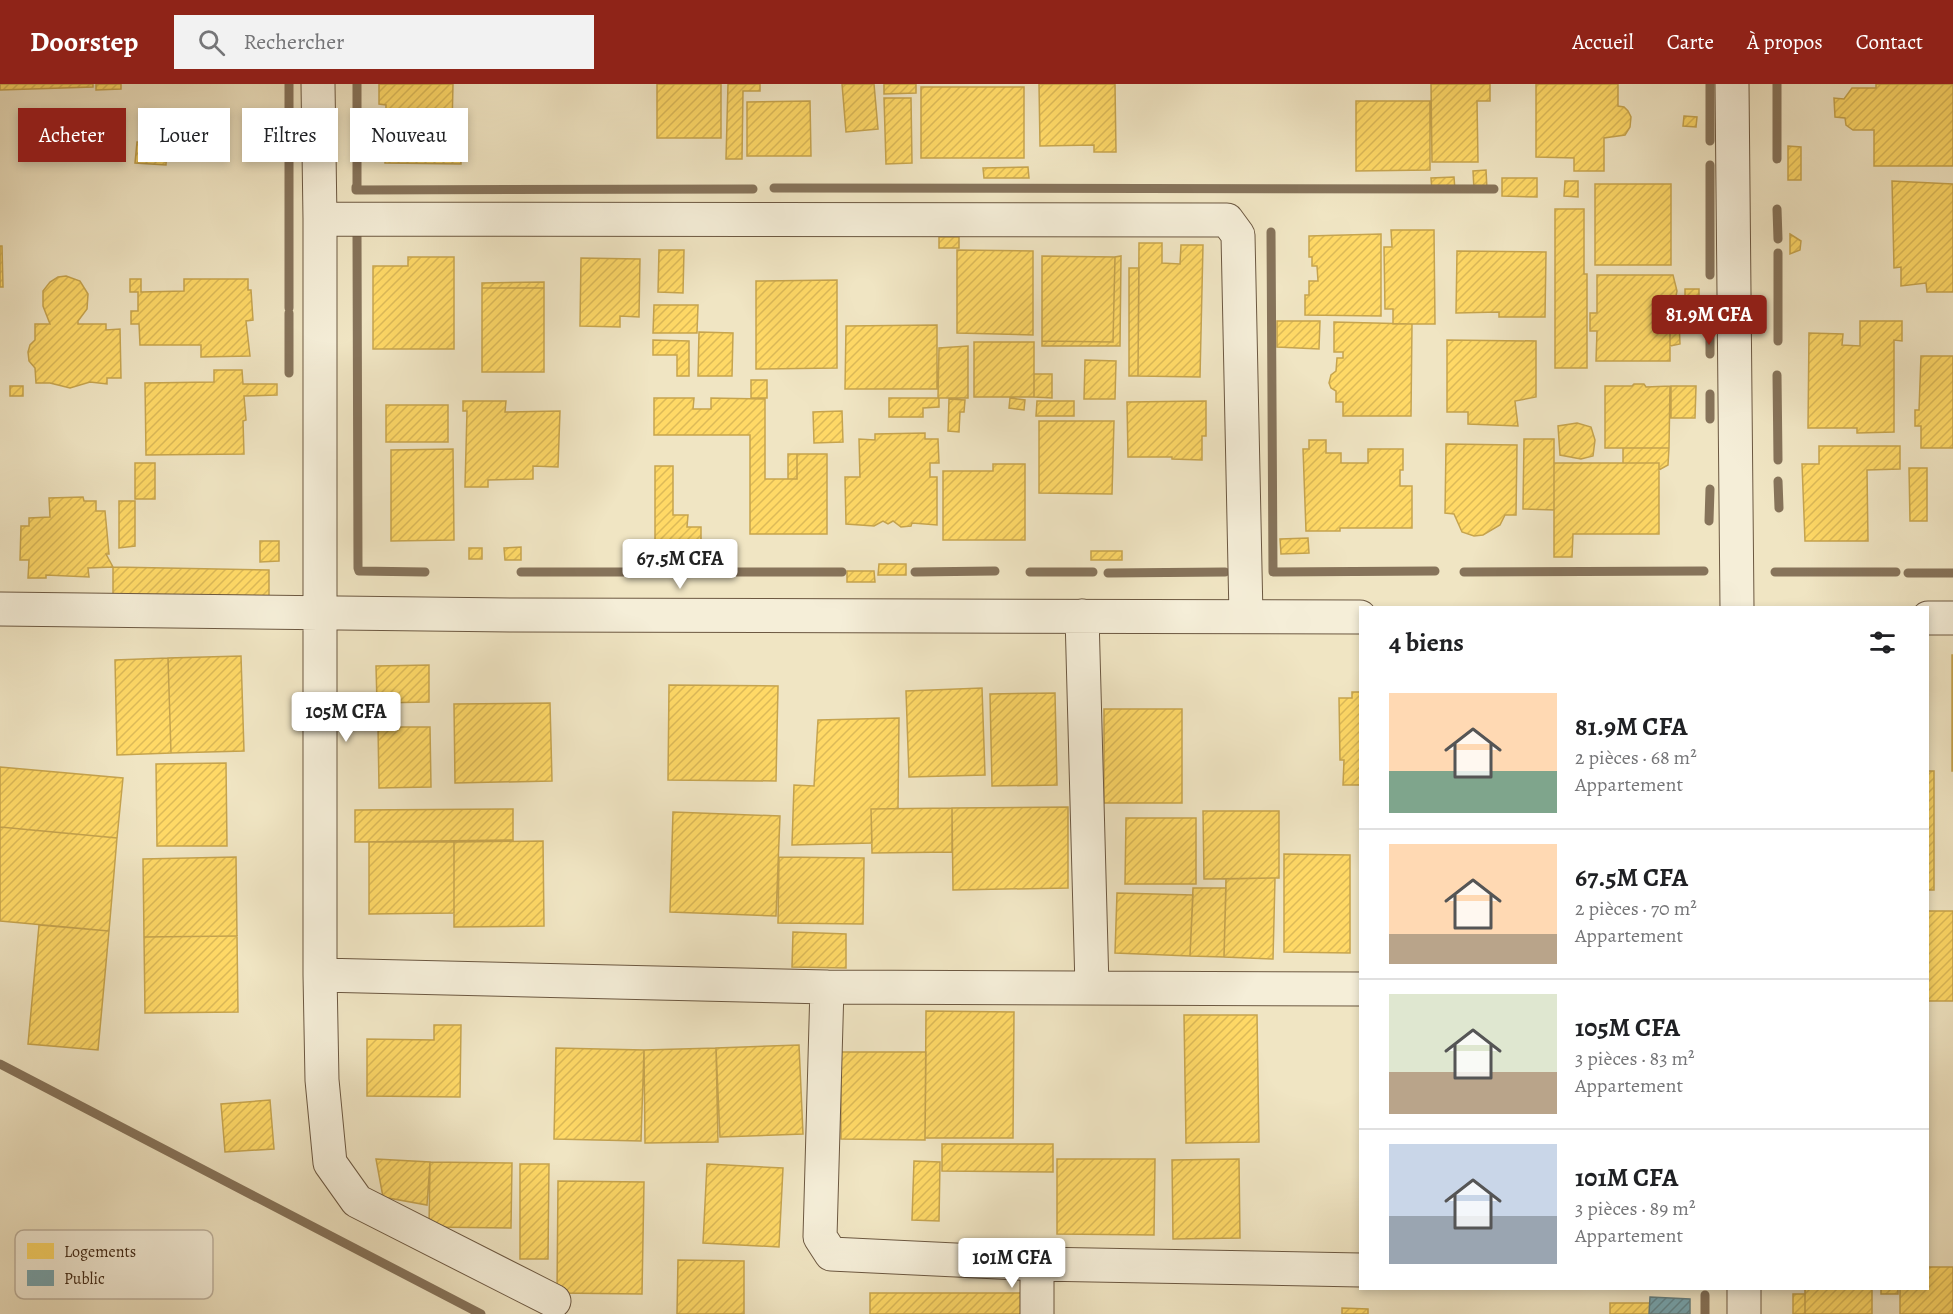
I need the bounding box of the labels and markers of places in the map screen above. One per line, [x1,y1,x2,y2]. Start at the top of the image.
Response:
pin: 81.9M CFA [1640,295,1778,346]
pin: 67.5M CFA [611,539,749,590]
pin: 105M CFA [284,692,408,743]
pin: 101M CFA [950,1238,1074,1289]

